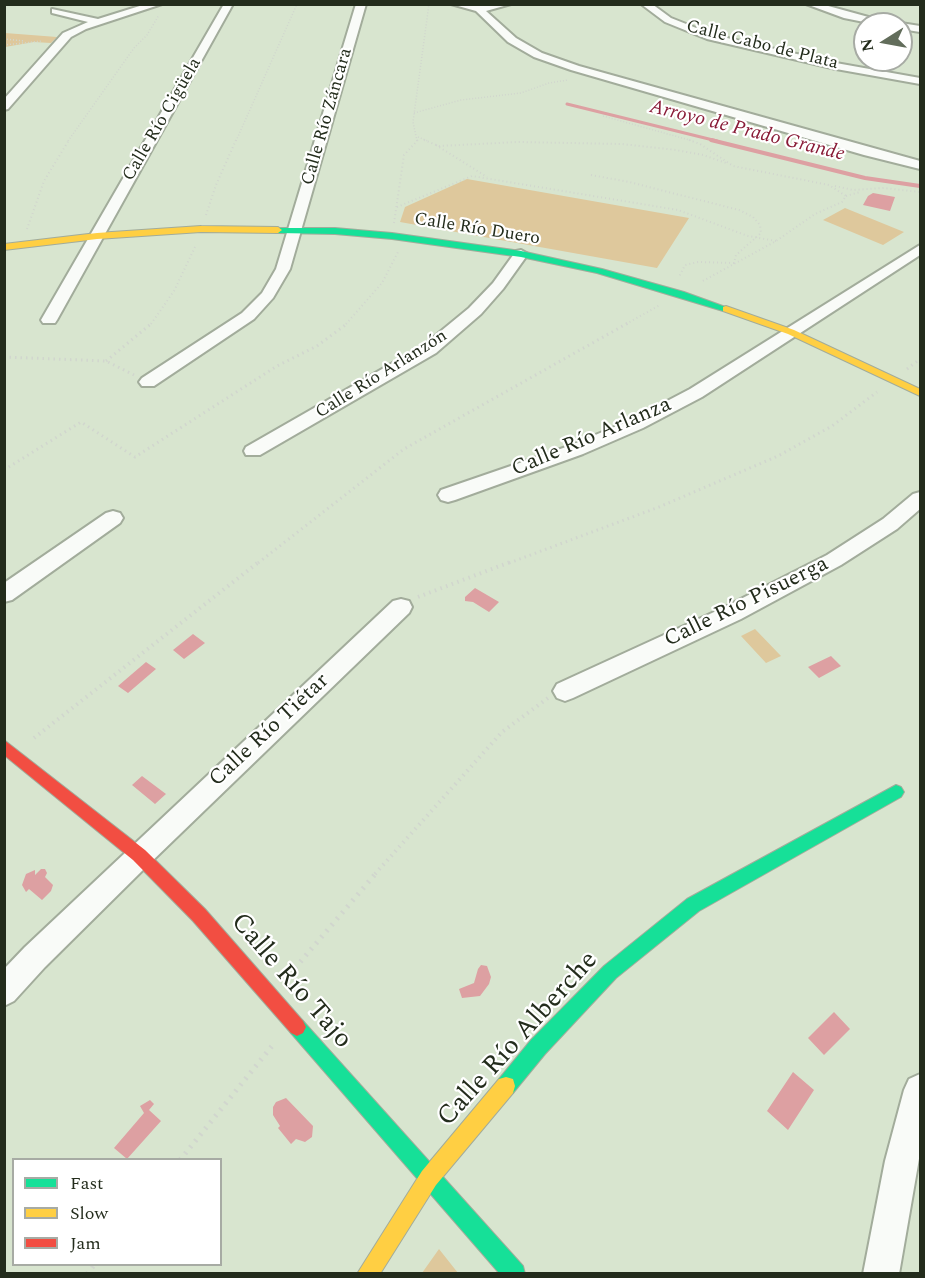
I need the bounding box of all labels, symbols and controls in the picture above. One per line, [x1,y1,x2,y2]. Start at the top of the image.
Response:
north arrow [853,12,913,72]
street label: Calle Cabo de Plata [684,17,840,75]
text: N [854,36,880,54]
street label: Calle Río Záncara [298,46,358,188]
street label: Calle Río Cigüela [119,55,207,185]
water label: Arroyo de Prado Grande [647,96,847,168]
street label: Calle Río Duero [413,209,541,251]
street label: Calle Río Arlanzón [312,326,452,424]
street label: Calle Río Arlanza [508,392,676,484]
street label: Calle Río Pisuerga [661,552,833,654]
street label: Calle Río Tiétar [205,669,335,793]
street label: Calle Río Tajo [222,907,358,1057]
street label: Calle Río Alberche [432,946,606,1134]
legend [12,1158,222,1266]
text: Fast [70,1170,103,1197]
text: Slow [70,1200,108,1227]
text: Jam [70,1230,101,1257]

